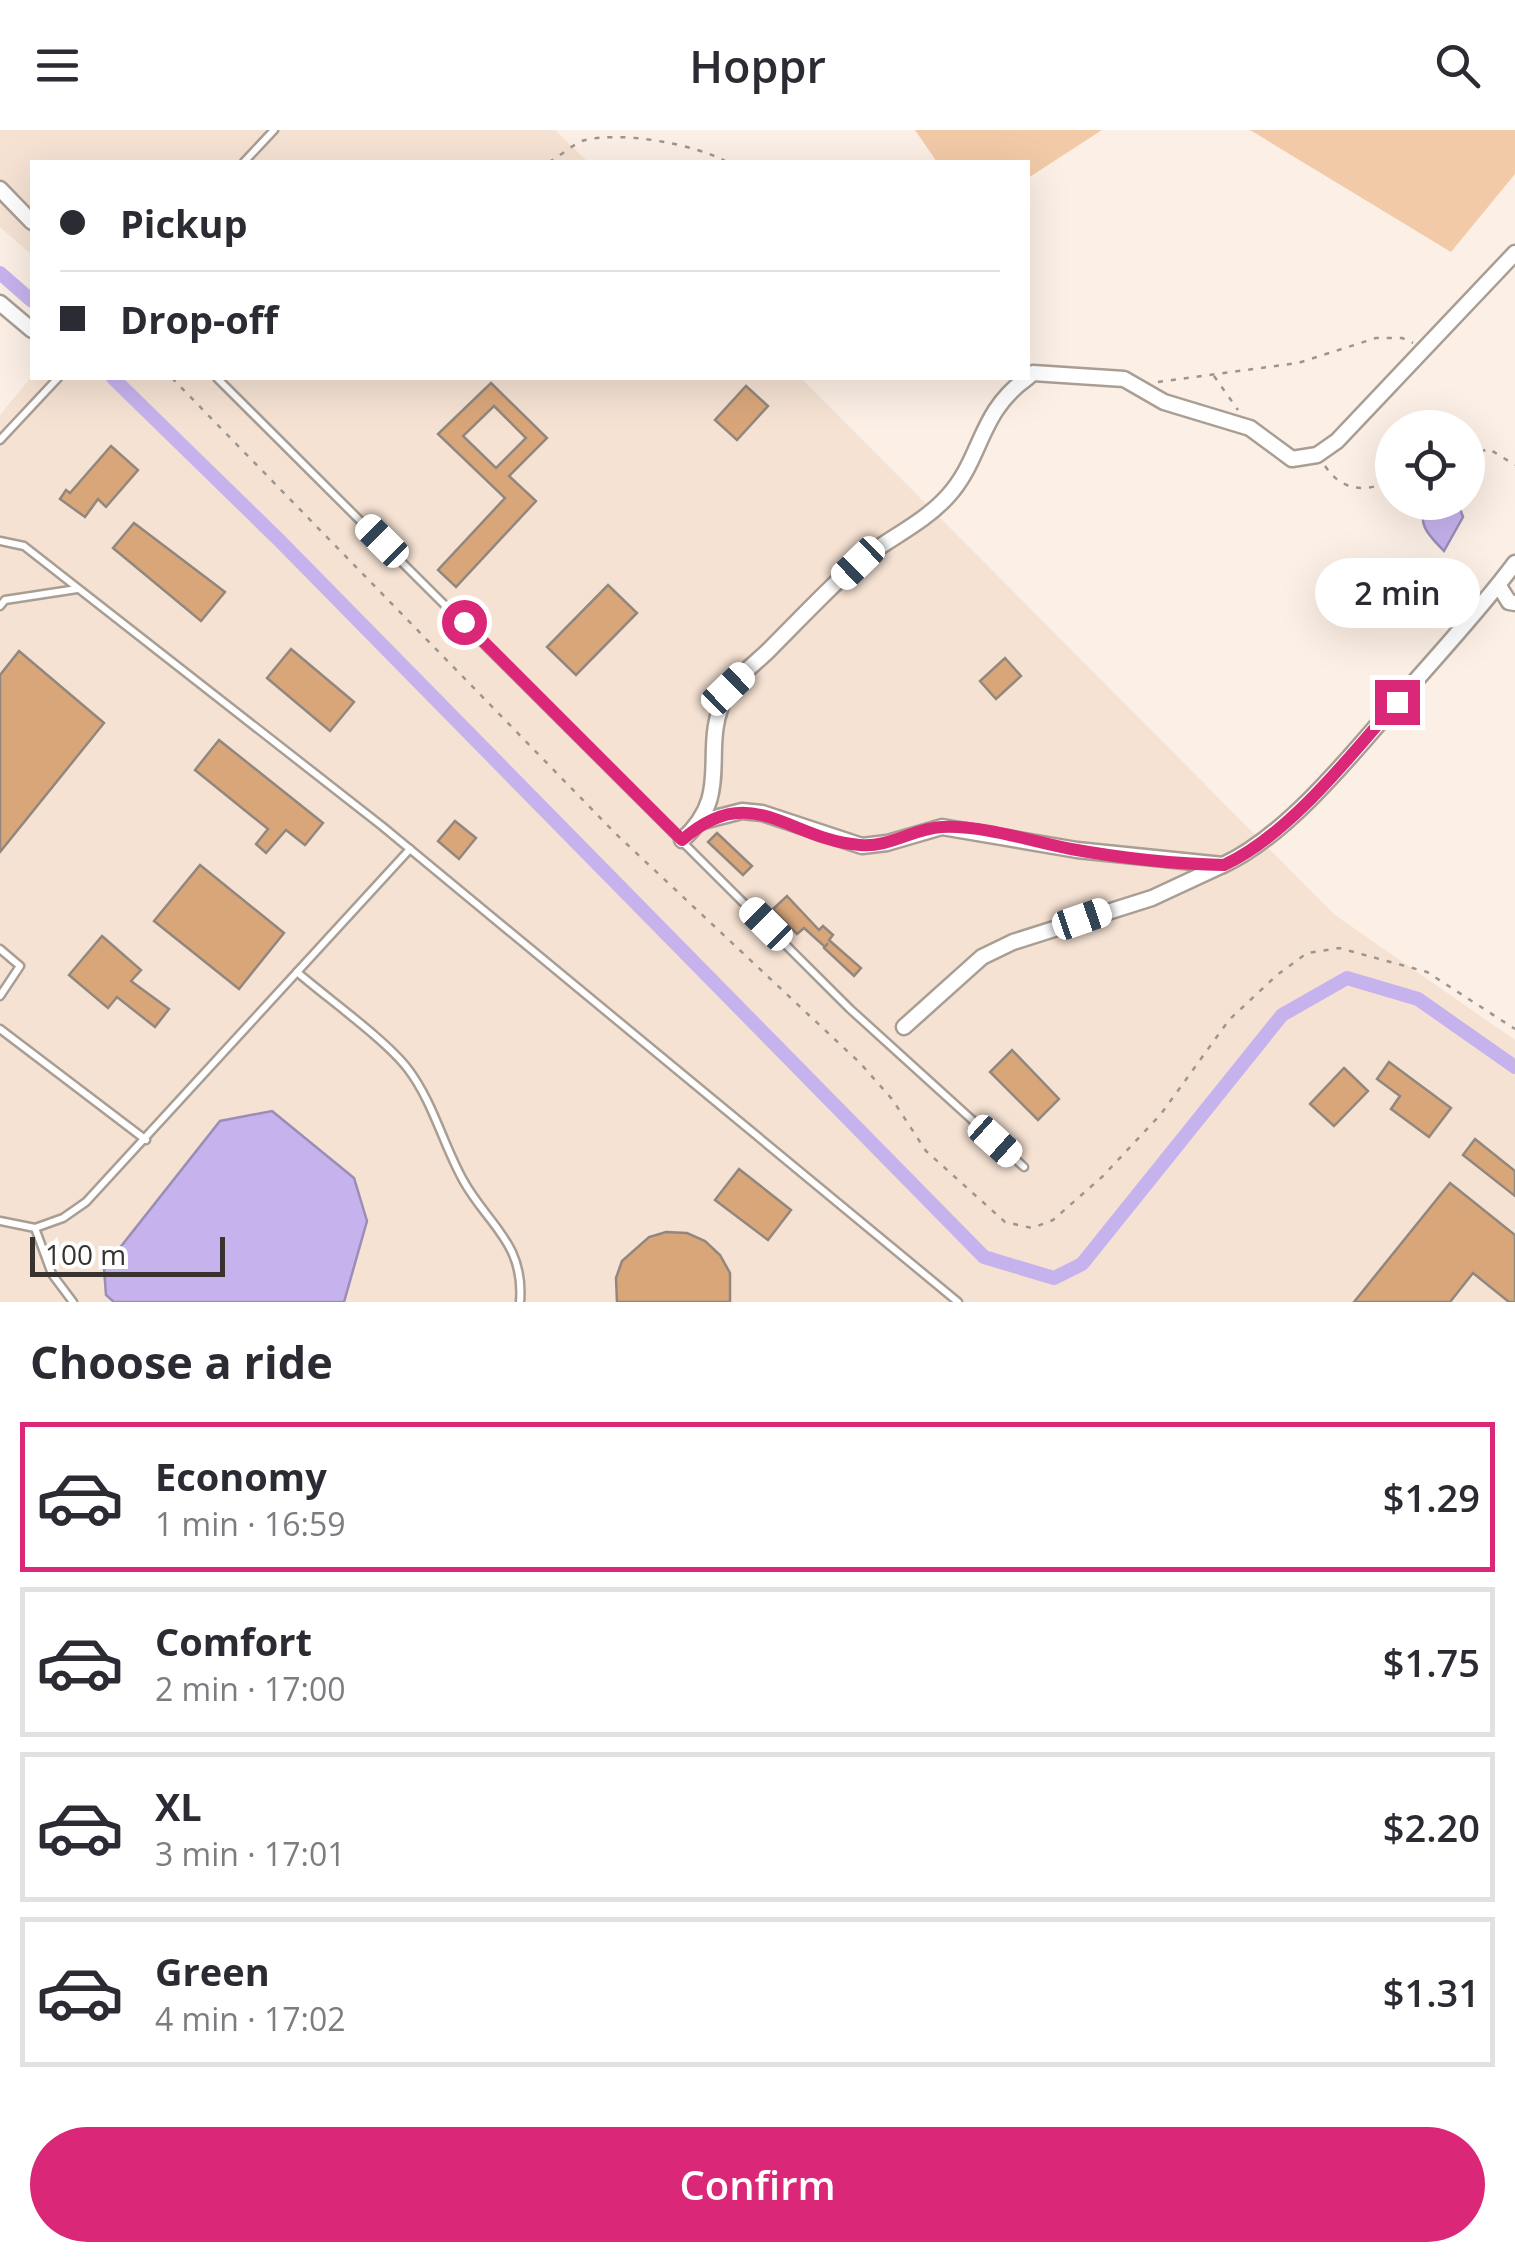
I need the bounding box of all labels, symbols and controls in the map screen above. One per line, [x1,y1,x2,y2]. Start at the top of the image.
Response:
text: Hoppr [689,35,826,96]
icon: menu [30,38,85,93]
icon: search [1430,38,1485,93]
text: Pickup [120,197,248,249]
text: Drop-off [120,293,278,345]
map controls [1375,410,1485,520]
button: locate [1375,410,1485,520]
car [350,509,414,573]
car [826,531,890,595]
callout: 2 min [1314,557,1480,627]
text: 2 min [1354,571,1441,614]
route start [442,600,487,645]
car [696,657,760,721]
route end [1375,680,1420,725]
car [734,892,798,956]
car [1049,895,1115,943]
car [963,1110,1027,1172]
scale bar [30,1232,225,1276]
text: 100 m [45,1235,126,1273]
text: Choose a ride [30,1331,333,1392]
text: Economy [155,1450,327,1502]
icon: car [35,1452,125,1542]
text: $1.29 [1383,1471,1480,1523]
text: 1 min · 16:59 [155,1502,346,1545]
text: Comfort [155,1615,312,1667]
icon: car [35,1617,125,1707]
text: $1.75 [1383,1636,1480,1688]
text: 2 min · 17:00 [155,1667,346,1710]
text: XL [155,1780,202,1832]
icon: car [35,1782,125,1872]
text: $2.20 [1383,1801,1480,1853]
text: 3 min · 17:01 [155,1832,346,1875]
text: Green [155,1945,270,1997]
icon: car [35,1947,125,2037]
text: $1.31 [1383,1966,1480,2018]
text: 4 min · 17:02 [155,1997,346,2040]
button: Confirm [30,2127,1485,2242]

